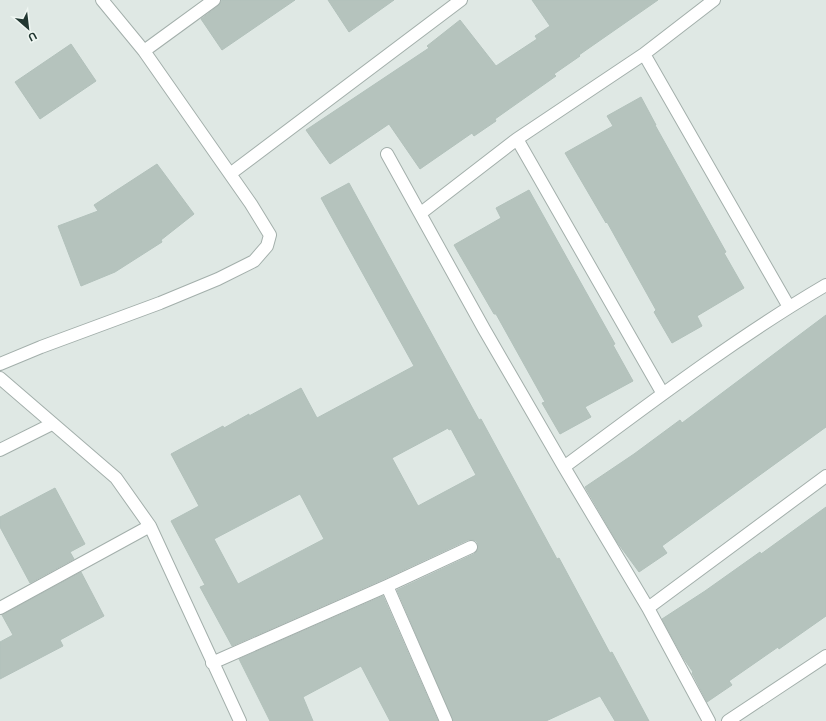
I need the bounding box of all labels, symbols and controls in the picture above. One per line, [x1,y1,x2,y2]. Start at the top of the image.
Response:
north arrow [8,8,48,48]
text: U [26,30,39,44]

